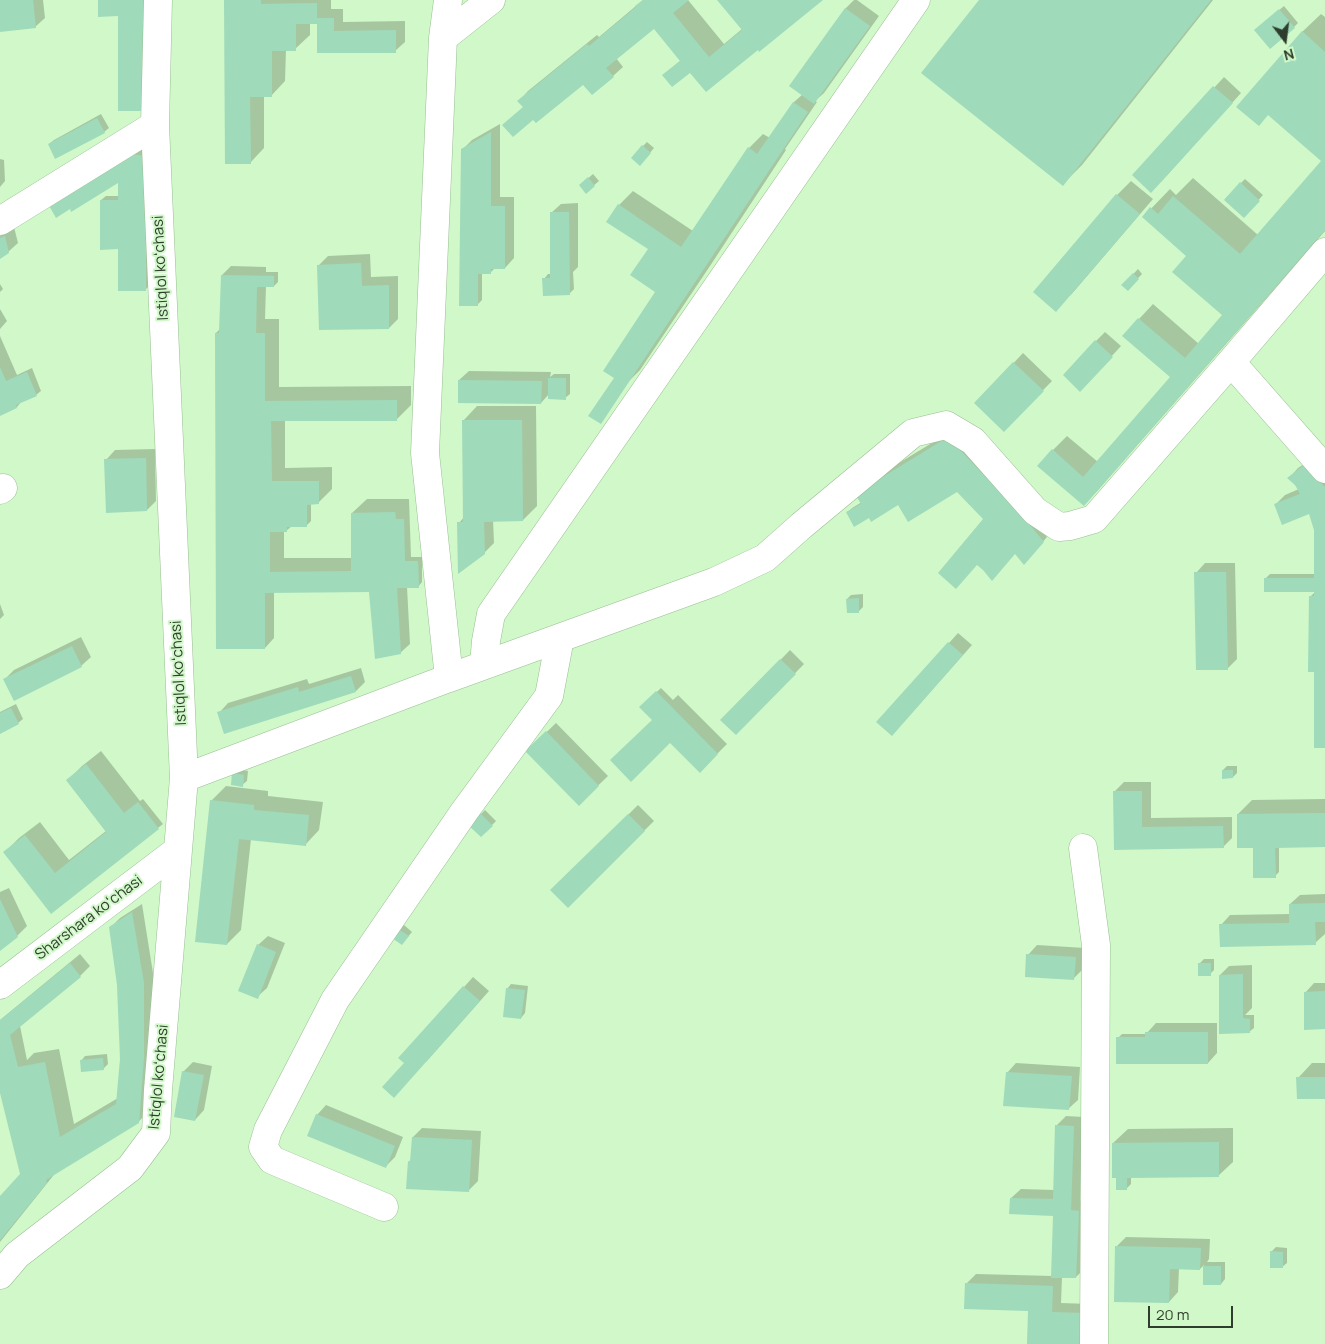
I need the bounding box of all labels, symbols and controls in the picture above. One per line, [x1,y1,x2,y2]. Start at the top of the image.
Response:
north arrow [1260,15,1310,65]
text: N [1282,44,1296,65]
street label: Istiqlol koʻchasi [149,215,173,321]
street label: Istiqlol koʻchasi [167,620,191,726]
street label: Sharshara koʻchasi [32,872,146,964]
street label: Istiqlol koʻchasi [145,1024,173,1130]
scale bar [1150,1296,1235,1328]
text: 20 m [1156,1304,1189,1325]

